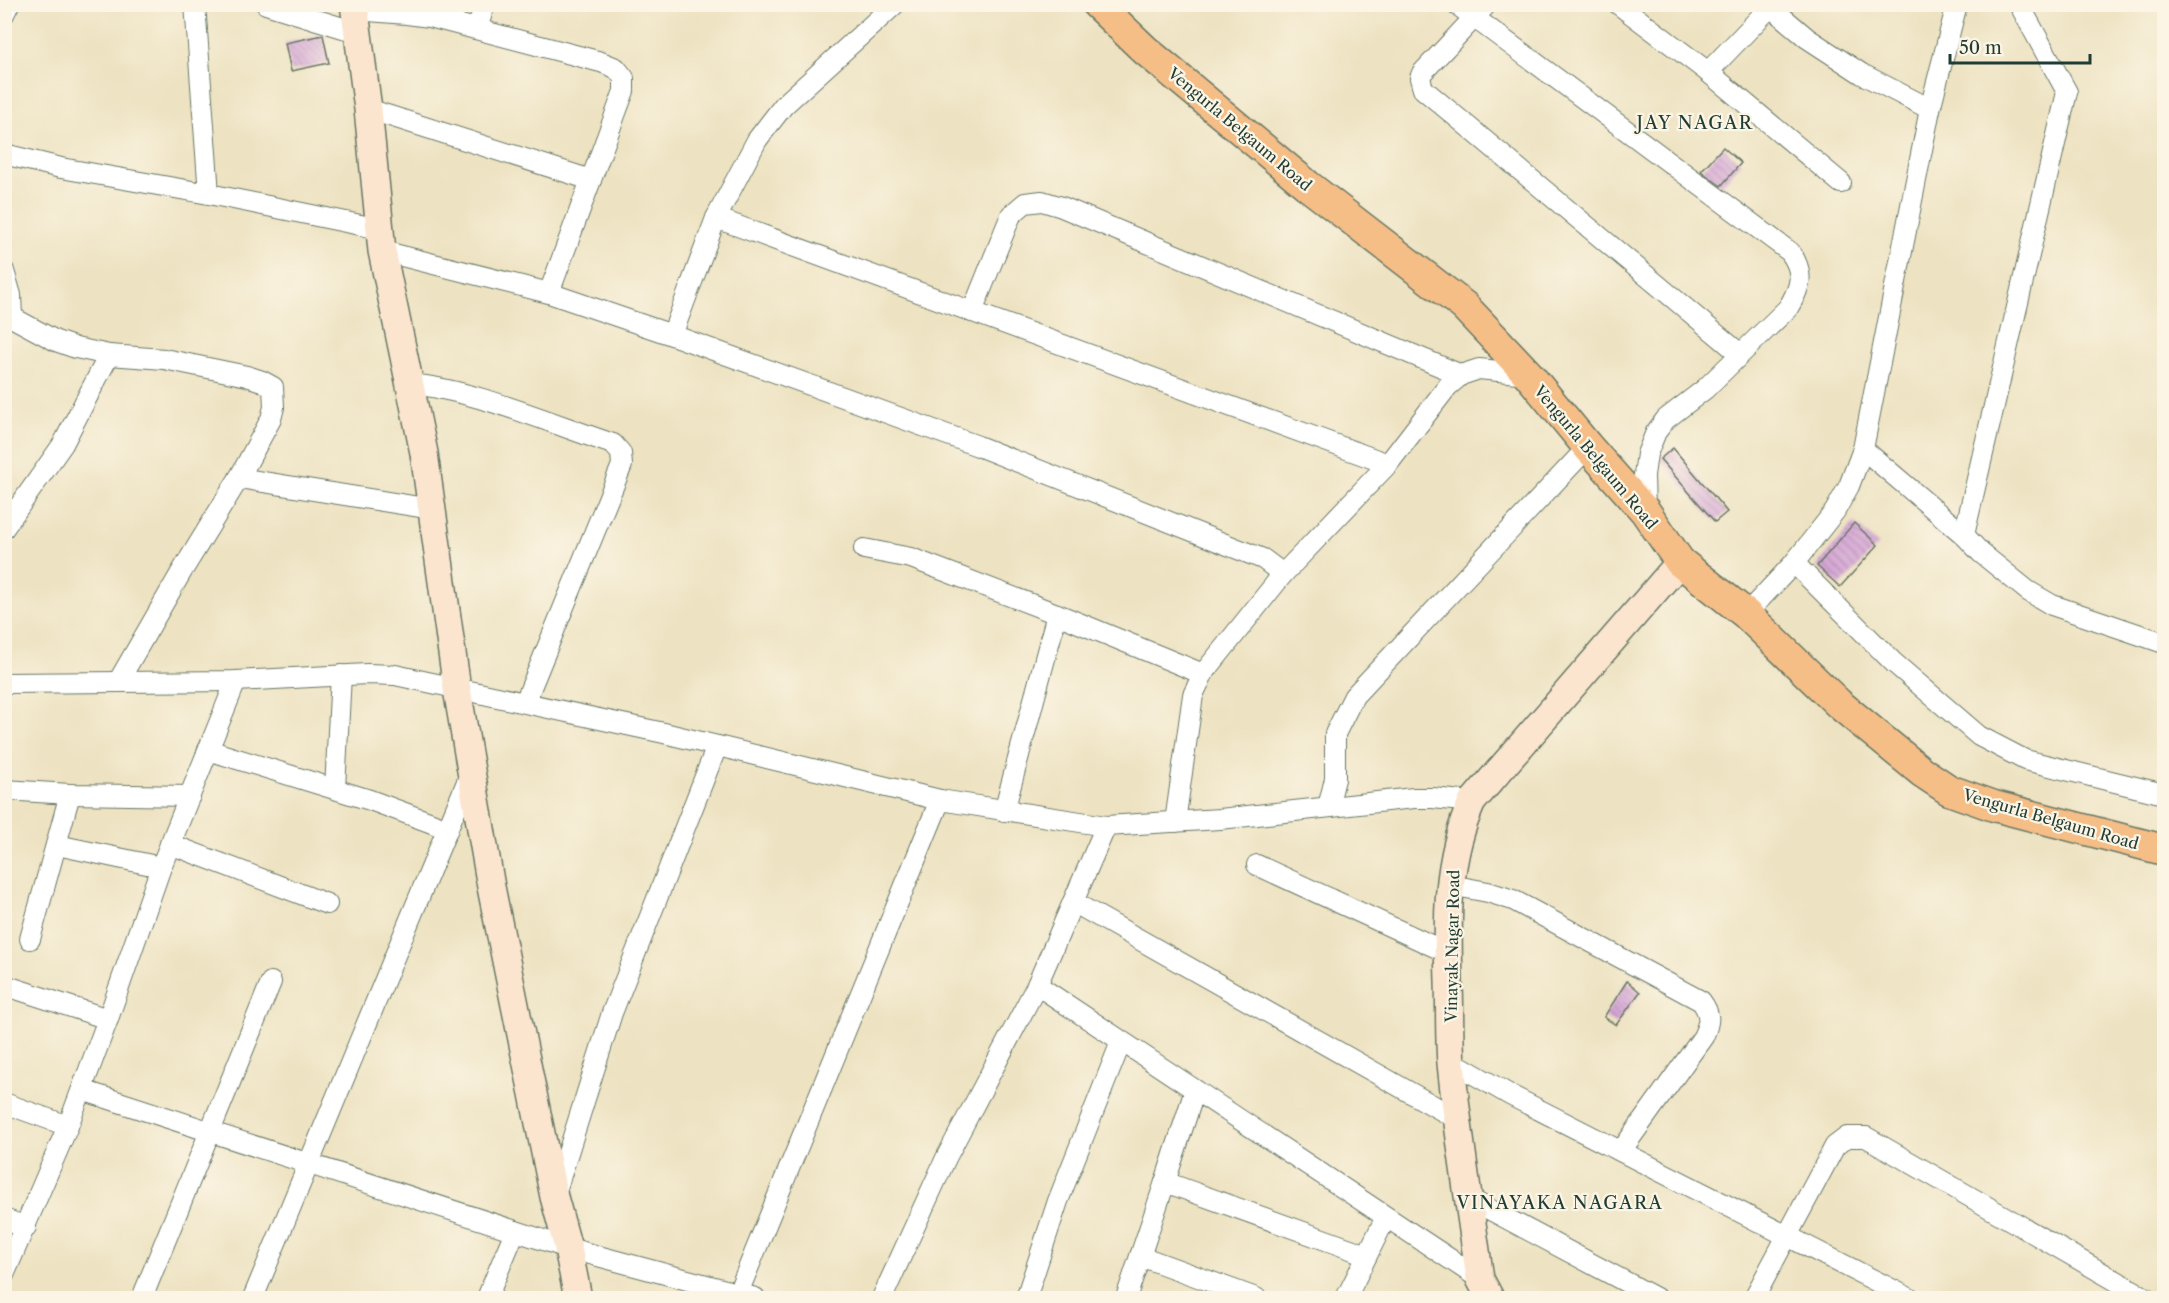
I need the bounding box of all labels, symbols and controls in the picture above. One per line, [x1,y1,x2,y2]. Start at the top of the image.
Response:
scale bar [1950,27,2090,65]
text: 50 m [1959,37,2002,59]
street label: Vengurla Belgaum Road [1163,62,1316,195]
district label: JAY NAGAR [1633,112,1754,134]
street label: Vengurla Belgaum Road [1529,380,1662,533]
street label: Vengurla Belgaum Road [1960,784,2141,854]
street label: Vinayak Nagar Road [1441,869,1463,1024]
district label: VINAYAKA NAGARA [1456,1192,1663,1214]

